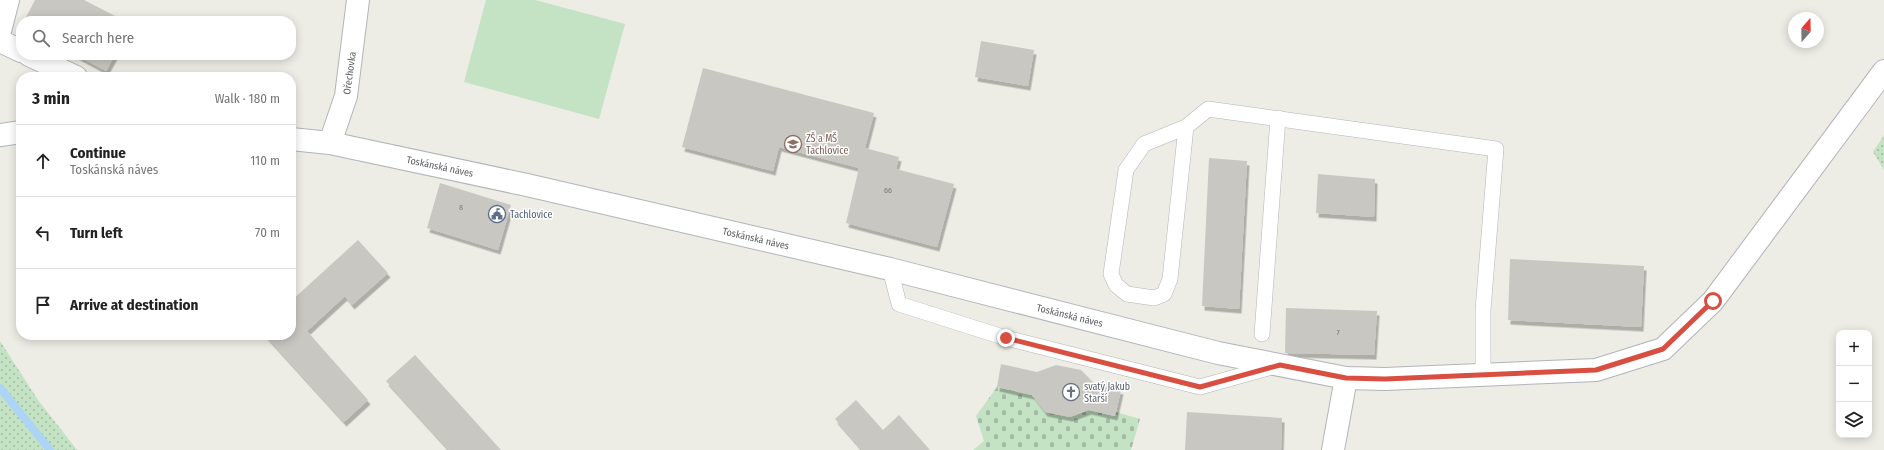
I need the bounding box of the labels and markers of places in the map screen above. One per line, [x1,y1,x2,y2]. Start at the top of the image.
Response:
place label: ZŠ a MŠ Tachlovice [806,131,848,157]
school or university icon: ZŠ a MŠ Tachlovice [783,134,803,154]
public building icon: Tachlovice [487,204,507,224]
place label: Tachlovice [510,209,552,221]
place label: svatý Jakub Starší [1084,380,1130,405]
church icon: svatý Jakub Starší [1061,382,1081,402]

